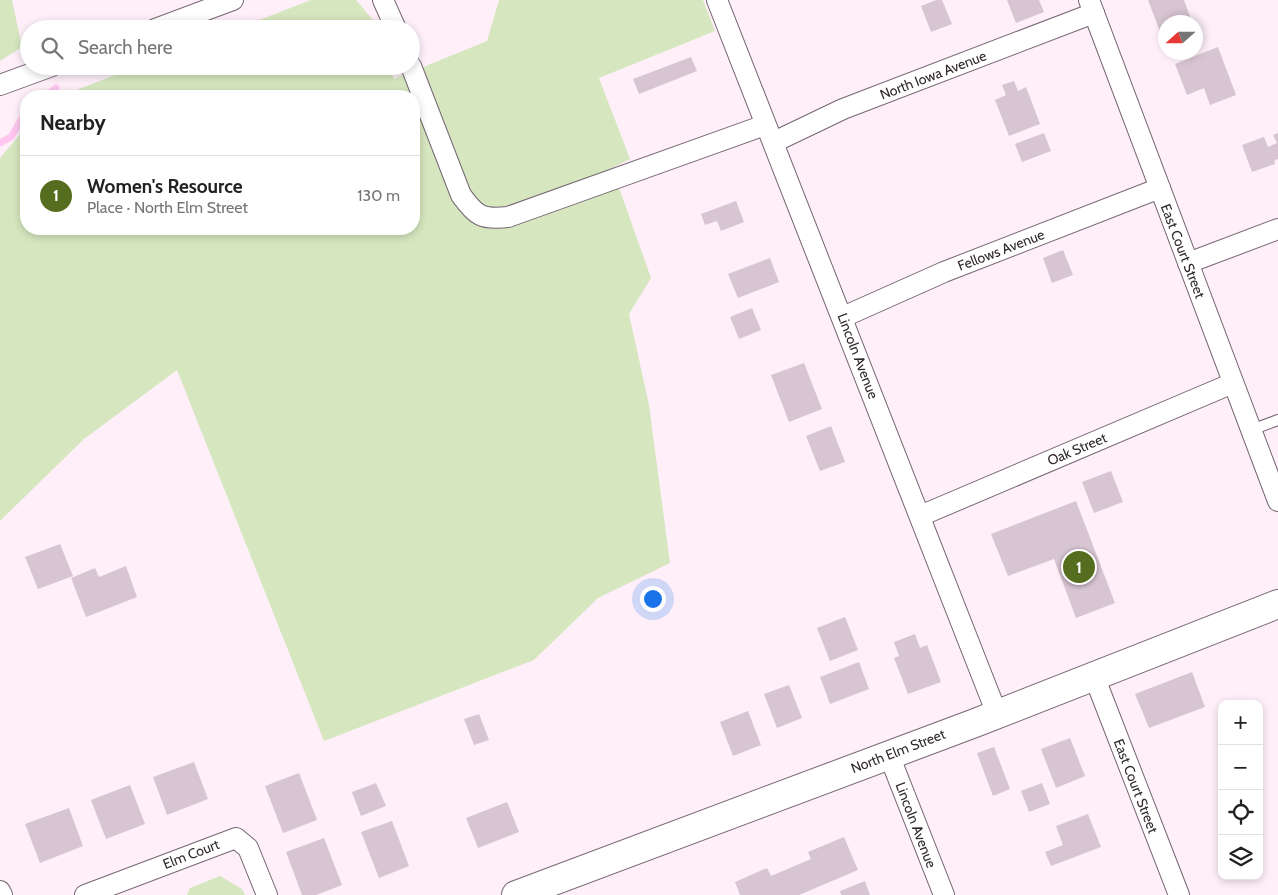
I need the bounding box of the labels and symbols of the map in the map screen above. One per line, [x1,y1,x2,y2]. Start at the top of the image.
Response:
north arrow [1158,15,1203,60]
street label: North Iowa Avenue [877,46,989,104]
street label: East Court Street [1157,201,1209,301]
street label: Fellows Avenue [955,225,1047,275]
street label: Lincoln Avenue [833,311,883,401]
street label: Oak Street [1045,428,1110,470]
pin: 1 [1063,548,1095,586]
your location [640,586,666,612]
street label: North Elm Street [848,725,948,777]
street label: East Court Street [1110,736,1162,836]
street label: Lincoln Avenue [891,780,941,870]
street label: Elm Court [160,835,222,873]

